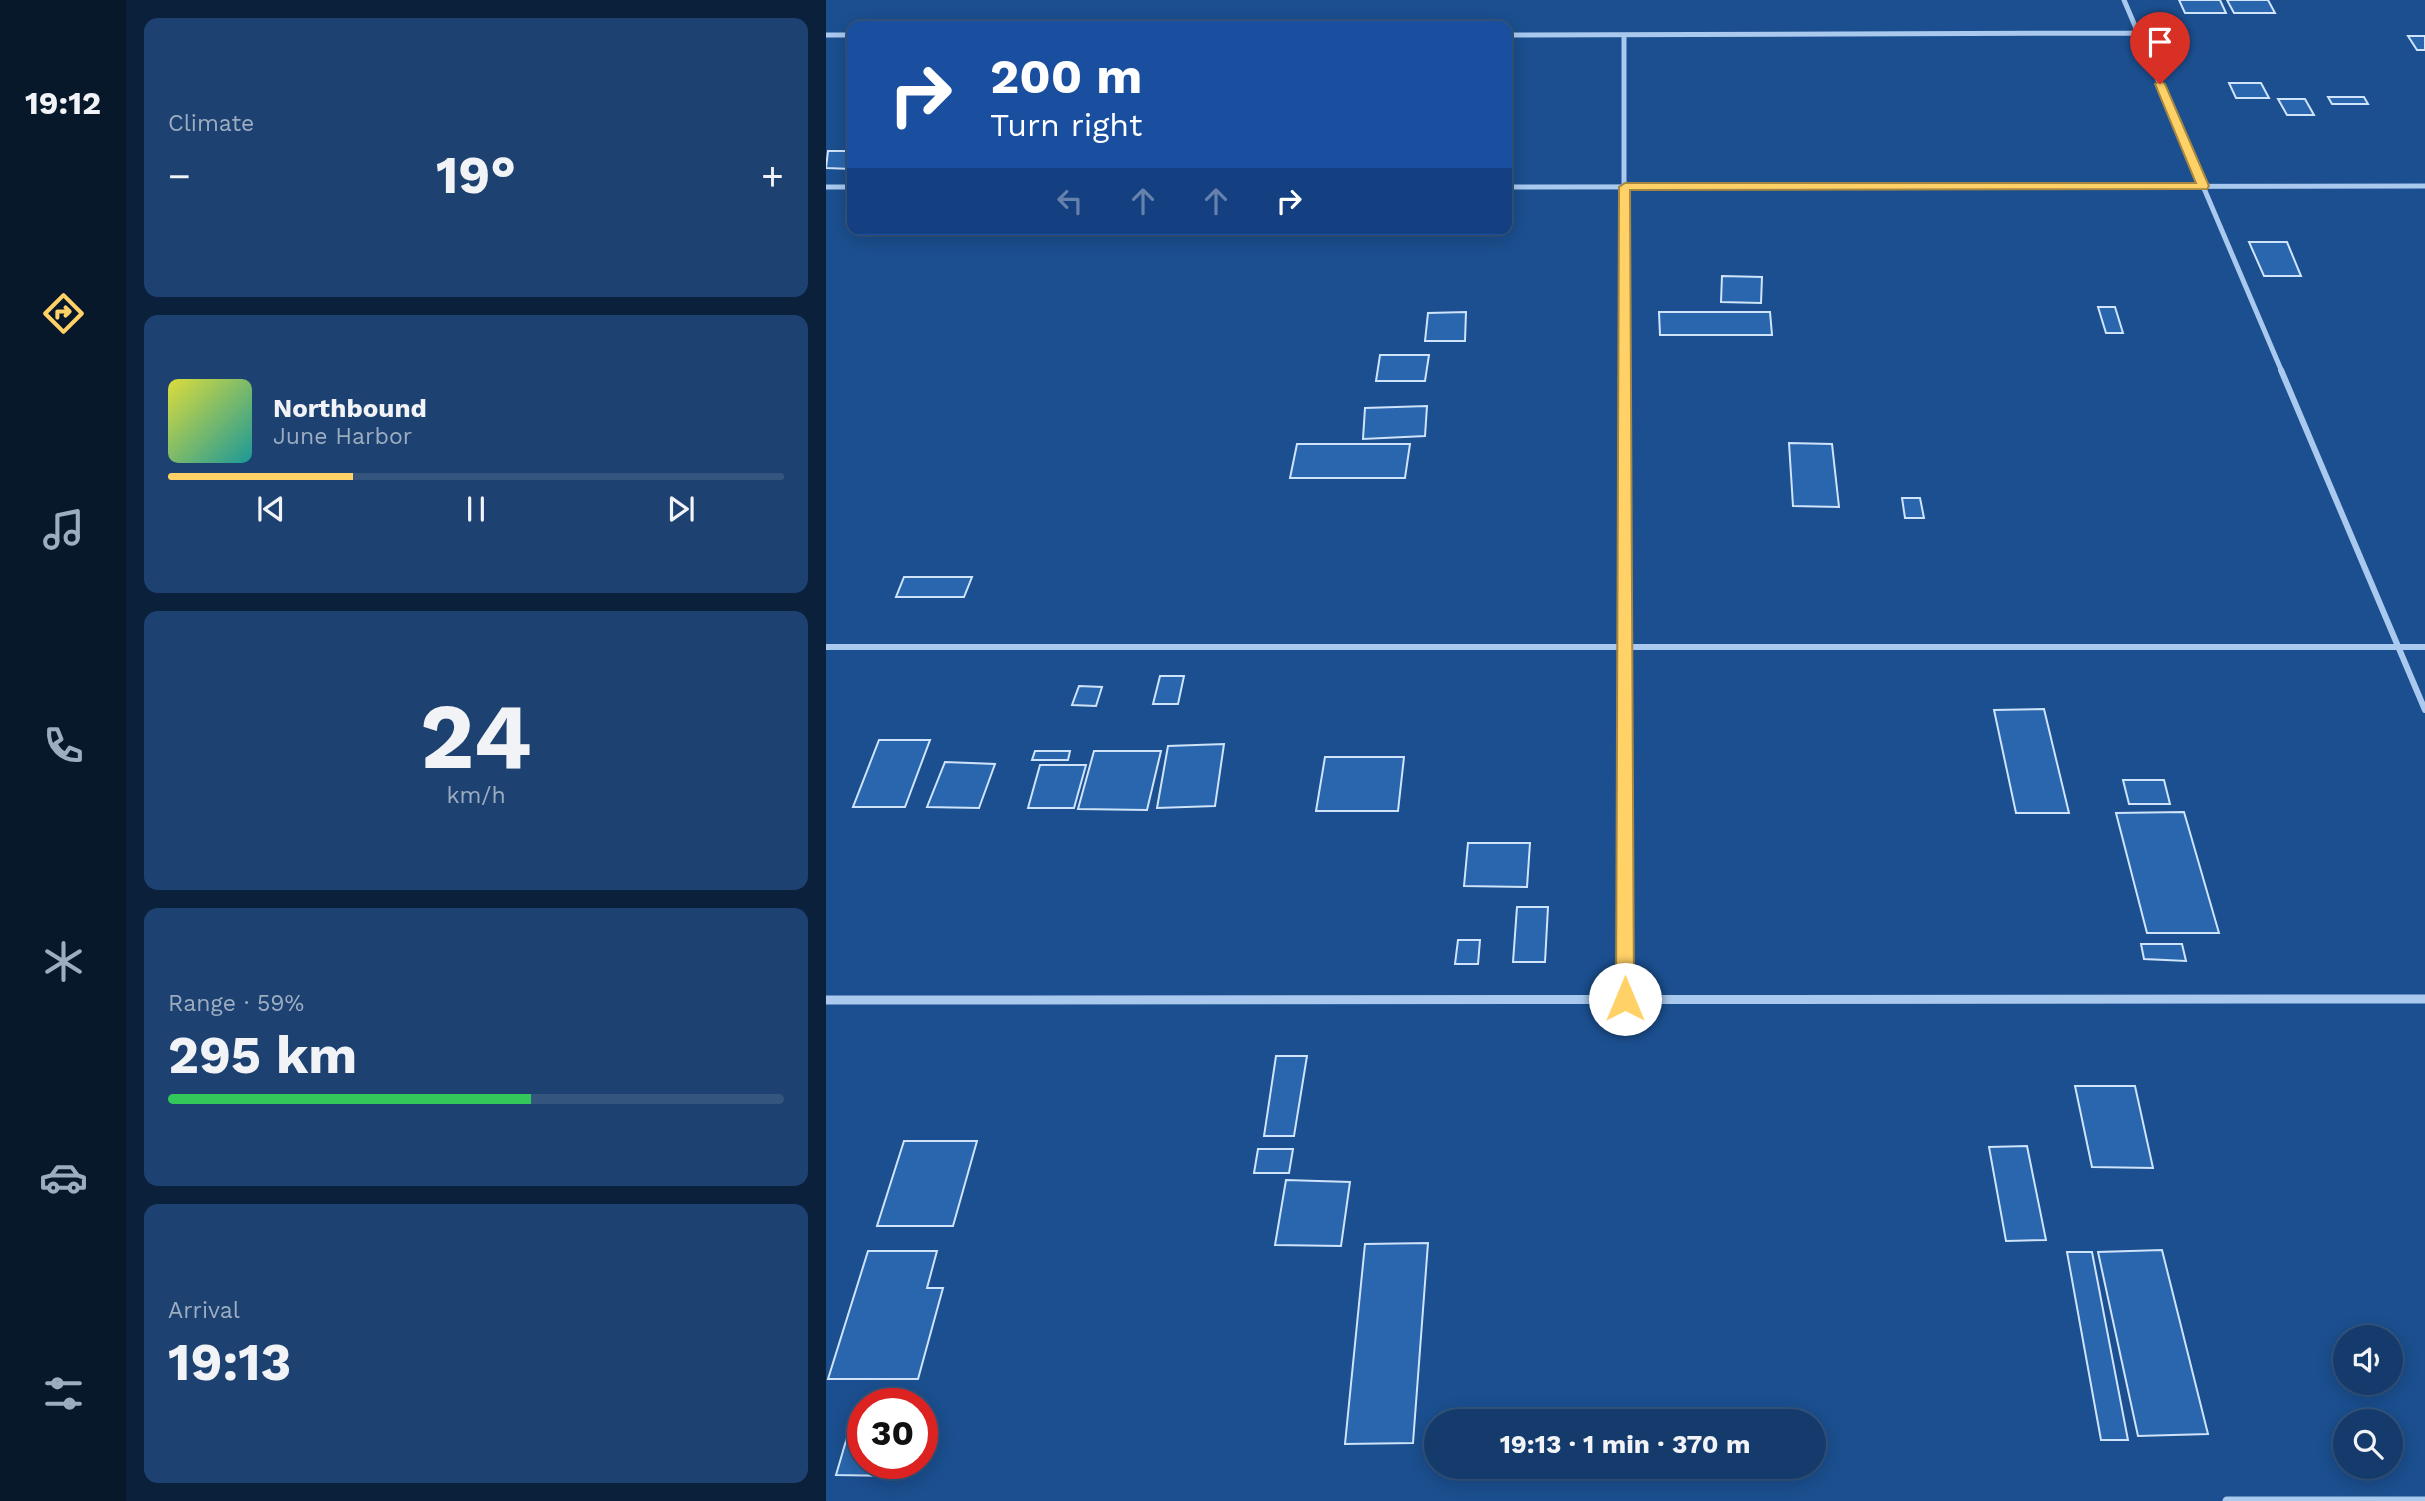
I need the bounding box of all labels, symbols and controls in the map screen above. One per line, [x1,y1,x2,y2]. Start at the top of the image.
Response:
pin [2130,12.0,2190,84]
icon: arrive [2141,23,2179,61]
text: 200 m [990,47,1142,105]
icon: right [875,49,966,140]
text: 19:12 [25,84,101,122]
text: Turn right [990,106,1142,144]
text: Climate [168,110,254,137]
text: 19° [436,145,516,206]
text: − [168,154,191,198]
text: + [761,154,784,198]
icon: left [1051,182,1089,220]
icon: ahead [1124,182,1162,220]
icon: ahead [1197,182,1235,220]
icon: right [1270,182,1308,220]
icon: directions [39,289,88,338]
text: Northbound [273,393,427,423]
text: June Harbor [273,423,412,450]
icon: previous [252,490,290,528]
icon: pause [457,490,495,528]
icon: next [662,490,700,528]
icon: music [39,505,88,554]
text: 24 [420,683,532,790]
icon: phone [39,721,88,770]
text: km/h [446,782,506,809]
icon: climate [39,937,88,986]
position arrow [1588,962,1662,1036]
text: Range · 59% [168,990,304,1017]
text: 295 km [168,1025,357,1086]
icon: car [39,1153,88,1202]
text: Arrival [168,1297,240,1324]
map controls [2333,1325,2403,1479]
button: sound [2333,1325,2403,1395]
text: 19:13 [168,1332,291,1393]
icon: filters [39,1369,88,1418]
speed limit sign: 30 [847,1388,938,1479]
button: search [2333,1409,2403,1479]
text: 19:13 · 1 min · 370 m [1500,1429,1750,1459]

